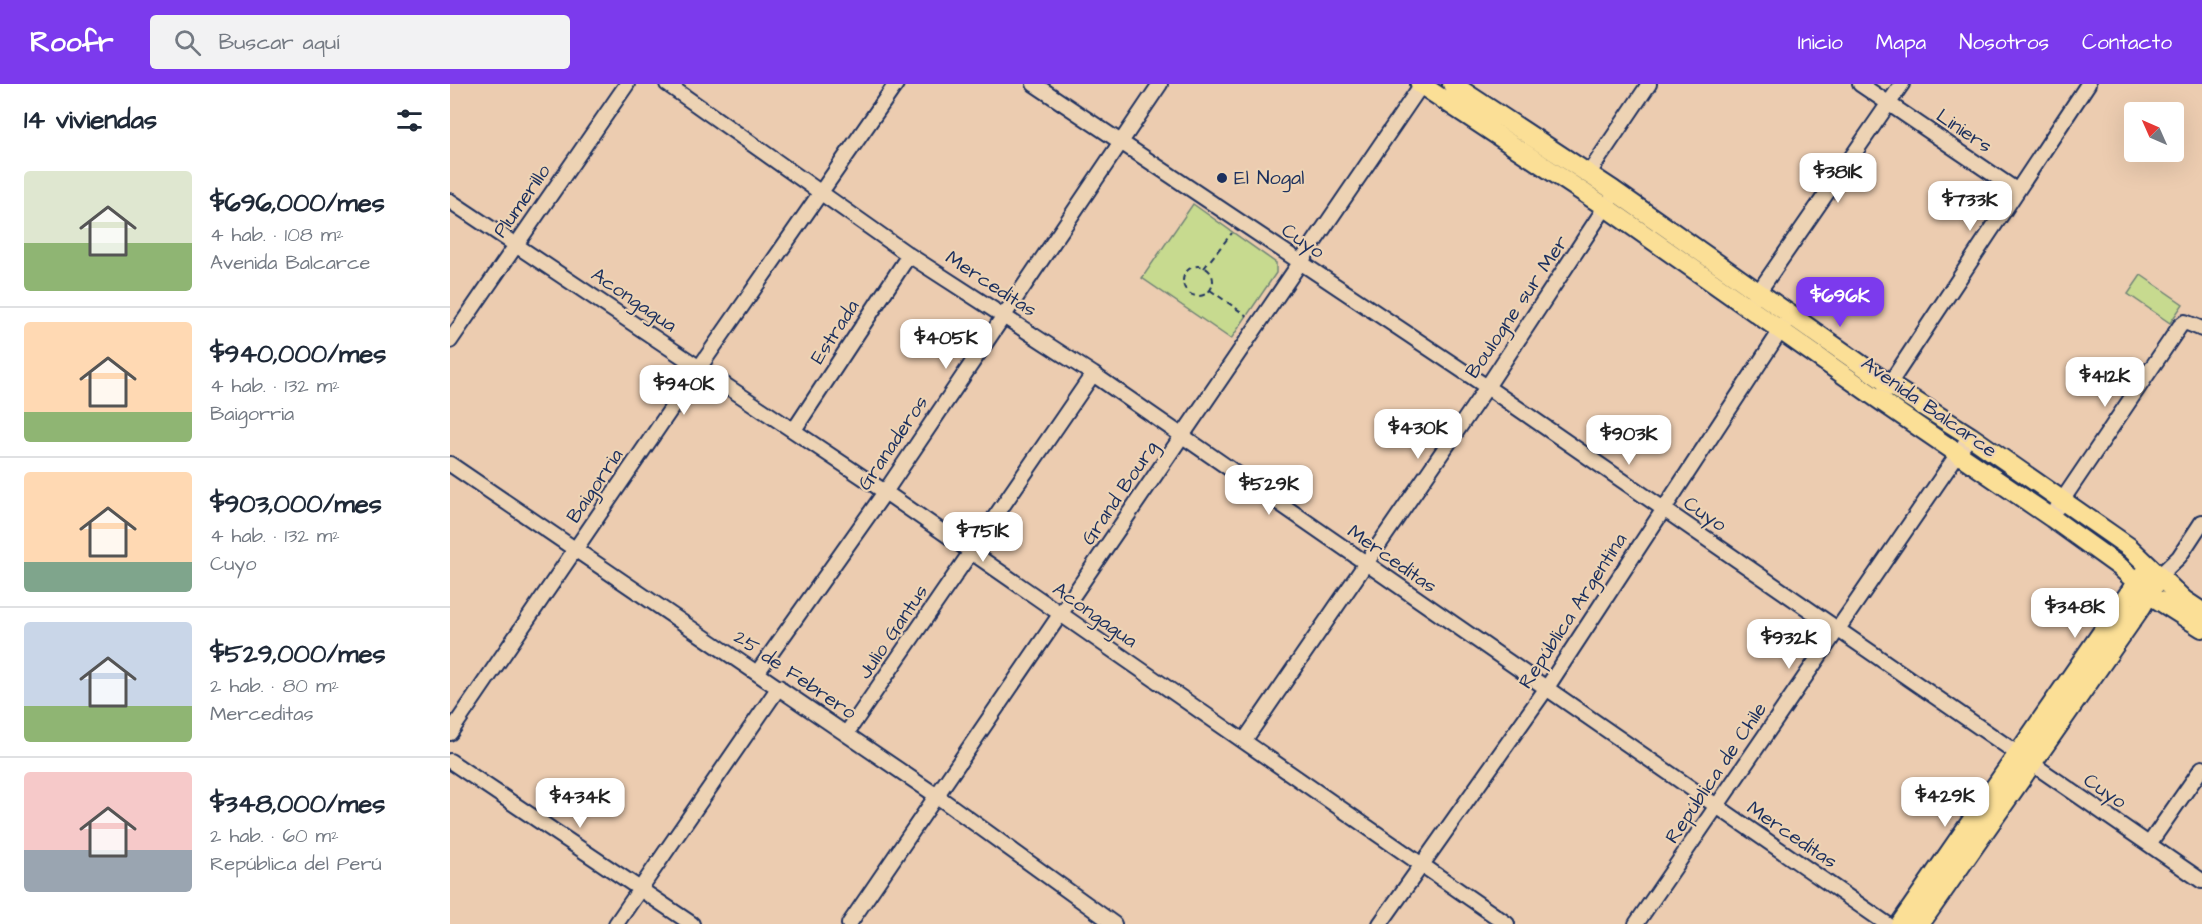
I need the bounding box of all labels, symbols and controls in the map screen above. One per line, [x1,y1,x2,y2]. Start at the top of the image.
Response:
search box [150,15,570,69]
text: Roofr [30,23,114,62]
icon: search [171,26,204,59]
text: Buscar aquí [219,27,339,58]
text: Inicio [1798,28,1843,57]
text: Mapa [1876,28,1926,57]
text: Nosotros [1959,28,2049,57]
text: Contacto [2082,28,2172,57]
text: 14 viviendas [24,102,157,138]
street label: Liniers [1931,102,1997,160]
north arrow [2124,102,2184,162]
map controls [2124,102,2184,162]
icon: filters [393,104,426,137]
pin: $381K [1796,153,1880,204]
text: $381K [1814,158,1862,186]
street label: Plumerillo [486,159,558,243]
place label: El Nogal [1234,164,1304,193]
marker: El Nogal [1215,171,1229,185]
pin: $733K [1928,181,2012,232]
text: $696,000/mes [210,185,385,221]
text: $733K [1942,186,1998,214]
icon: home [72,195,144,267]
street label: Cuyo [1275,216,1330,266]
text: 4 hab. · 108 m² [210,221,344,249]
street label: Boulogne sur Mer [1459,230,1576,385]
street label: Merceditas [940,244,1042,324]
text: Avenida Balcarce [210,249,370,277]
street label: Acongagua [585,261,682,340]
pin: $696K [1798,277,1882,328]
text: $696K [1810,282,1870,310]
street label: Estrada [804,294,866,370]
pin: $405K [904,319,988,370]
text: $405K [914,324,978,352]
text: $940,000/mes [210,336,386,372]
icon: home [72,346,144,418]
street label: Avenida Balcarce [1855,350,2003,465]
pin: $412K [2063,357,2147,408]
text: $412K [2080,362,2130,390]
pin: $940K [642,365,726,416]
text: $940K [654,370,714,398]
text: 4 hab. · 132 m² [210,372,340,400]
street label: Granaderos [851,390,935,496]
text: Baigorria [210,400,294,428]
pin: $430K [1376,409,1460,460]
text: $430K [1388,414,1448,442]
pin: $903K [1587,415,1671,466]
text: $903K [1600,420,1658,448]
street label: Grand Bourg [1075,435,1166,551]
street label: Baigorria [560,443,631,529]
pin: $529K [1227,465,1311,516]
text: $529K [1239,470,1299,498]
text: $903,000/mes [210,486,382,522]
street label: Cuyo [1677,489,1732,539]
icon: home [72,496,144,568]
pin: $751K [941,512,1025,563]
text: $751K [957,517,1009,545]
street label: Merceditas [1342,518,1442,600]
text: 4 hab. · 132 m² [210,522,340,550]
street label: República Argentina [1512,528,1635,695]
text: Cuyo [210,550,257,578]
street label: Acongagua [1046,575,1143,655]
street label: Julio Gantus [851,579,935,685]
pin: $348K [2033,588,2117,639]
text: $348K [2045,593,2105,621]
pin: $932K [1747,619,1831,670]
street label: 25 de Febrero [728,623,862,727]
text: $932K [1761,624,1817,652]
text: $529,000/mes [210,636,386,672]
icon: home [72,646,144,718]
text: 2 hab. · 80 m² [210,672,339,700]
street label: República de Chile [1658,697,1774,849]
text: Merceditas [210,700,313,728]
street label: Cuyo [2077,766,2132,816]
pin: $429K [1903,777,1987,828]
pin: $434K [538,778,622,829]
text: $429K [1915,782,1975,810]
text: $434K [550,783,610,811]
text: $348,000/mes [210,786,385,822]
street label: Merceditas [1741,794,1843,876]
icon: home [72,796,144,868]
text: 2 hab. · 60 m² [210,822,339,850]
text: República del Perú [210,850,382,878]

